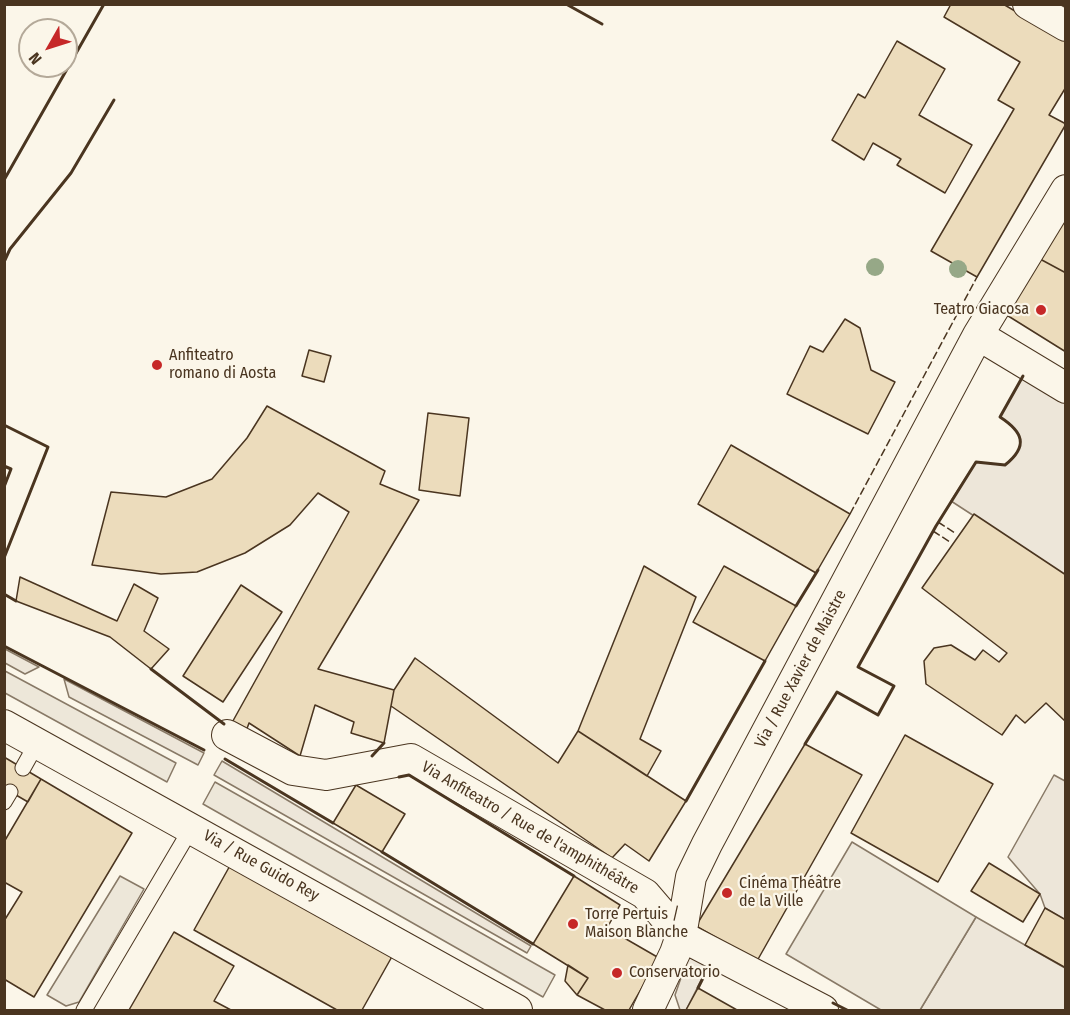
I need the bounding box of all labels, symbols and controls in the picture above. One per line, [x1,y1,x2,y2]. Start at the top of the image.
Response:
north arrow [18,18,78,78]
text: N [25,49,46,68]
place label: Teatro Giacosa [934,300,1029,320]
marker: Teatro Giacosa [1034,303,1048,317]
place label: Anfiteatro romano di Aosta [169,346,276,384]
marker: Anfiteatro romano di Aosta [150,358,164,372]
street label: Via / Rue Xavier de Maistre [751,587,851,751]
street label: Via Anfiteatro / Rue de l'amphithéâtre [418,758,642,898]
street label: Via / Rue Guido Rey [200,826,322,906]
place label: Cinéma Théâtre de la Ville [739,874,841,912]
marker: Cinéma Théâtre de la Ville [720,886,734,900]
place label: Torre Pertuis / Maison Blanche [585,905,688,943]
marker: Torre Pertuis / Maison Blanche [566,917,580,931]
place label: Conservatorio [629,963,720,983]
marker: Conservatorio [610,966,624,980]

